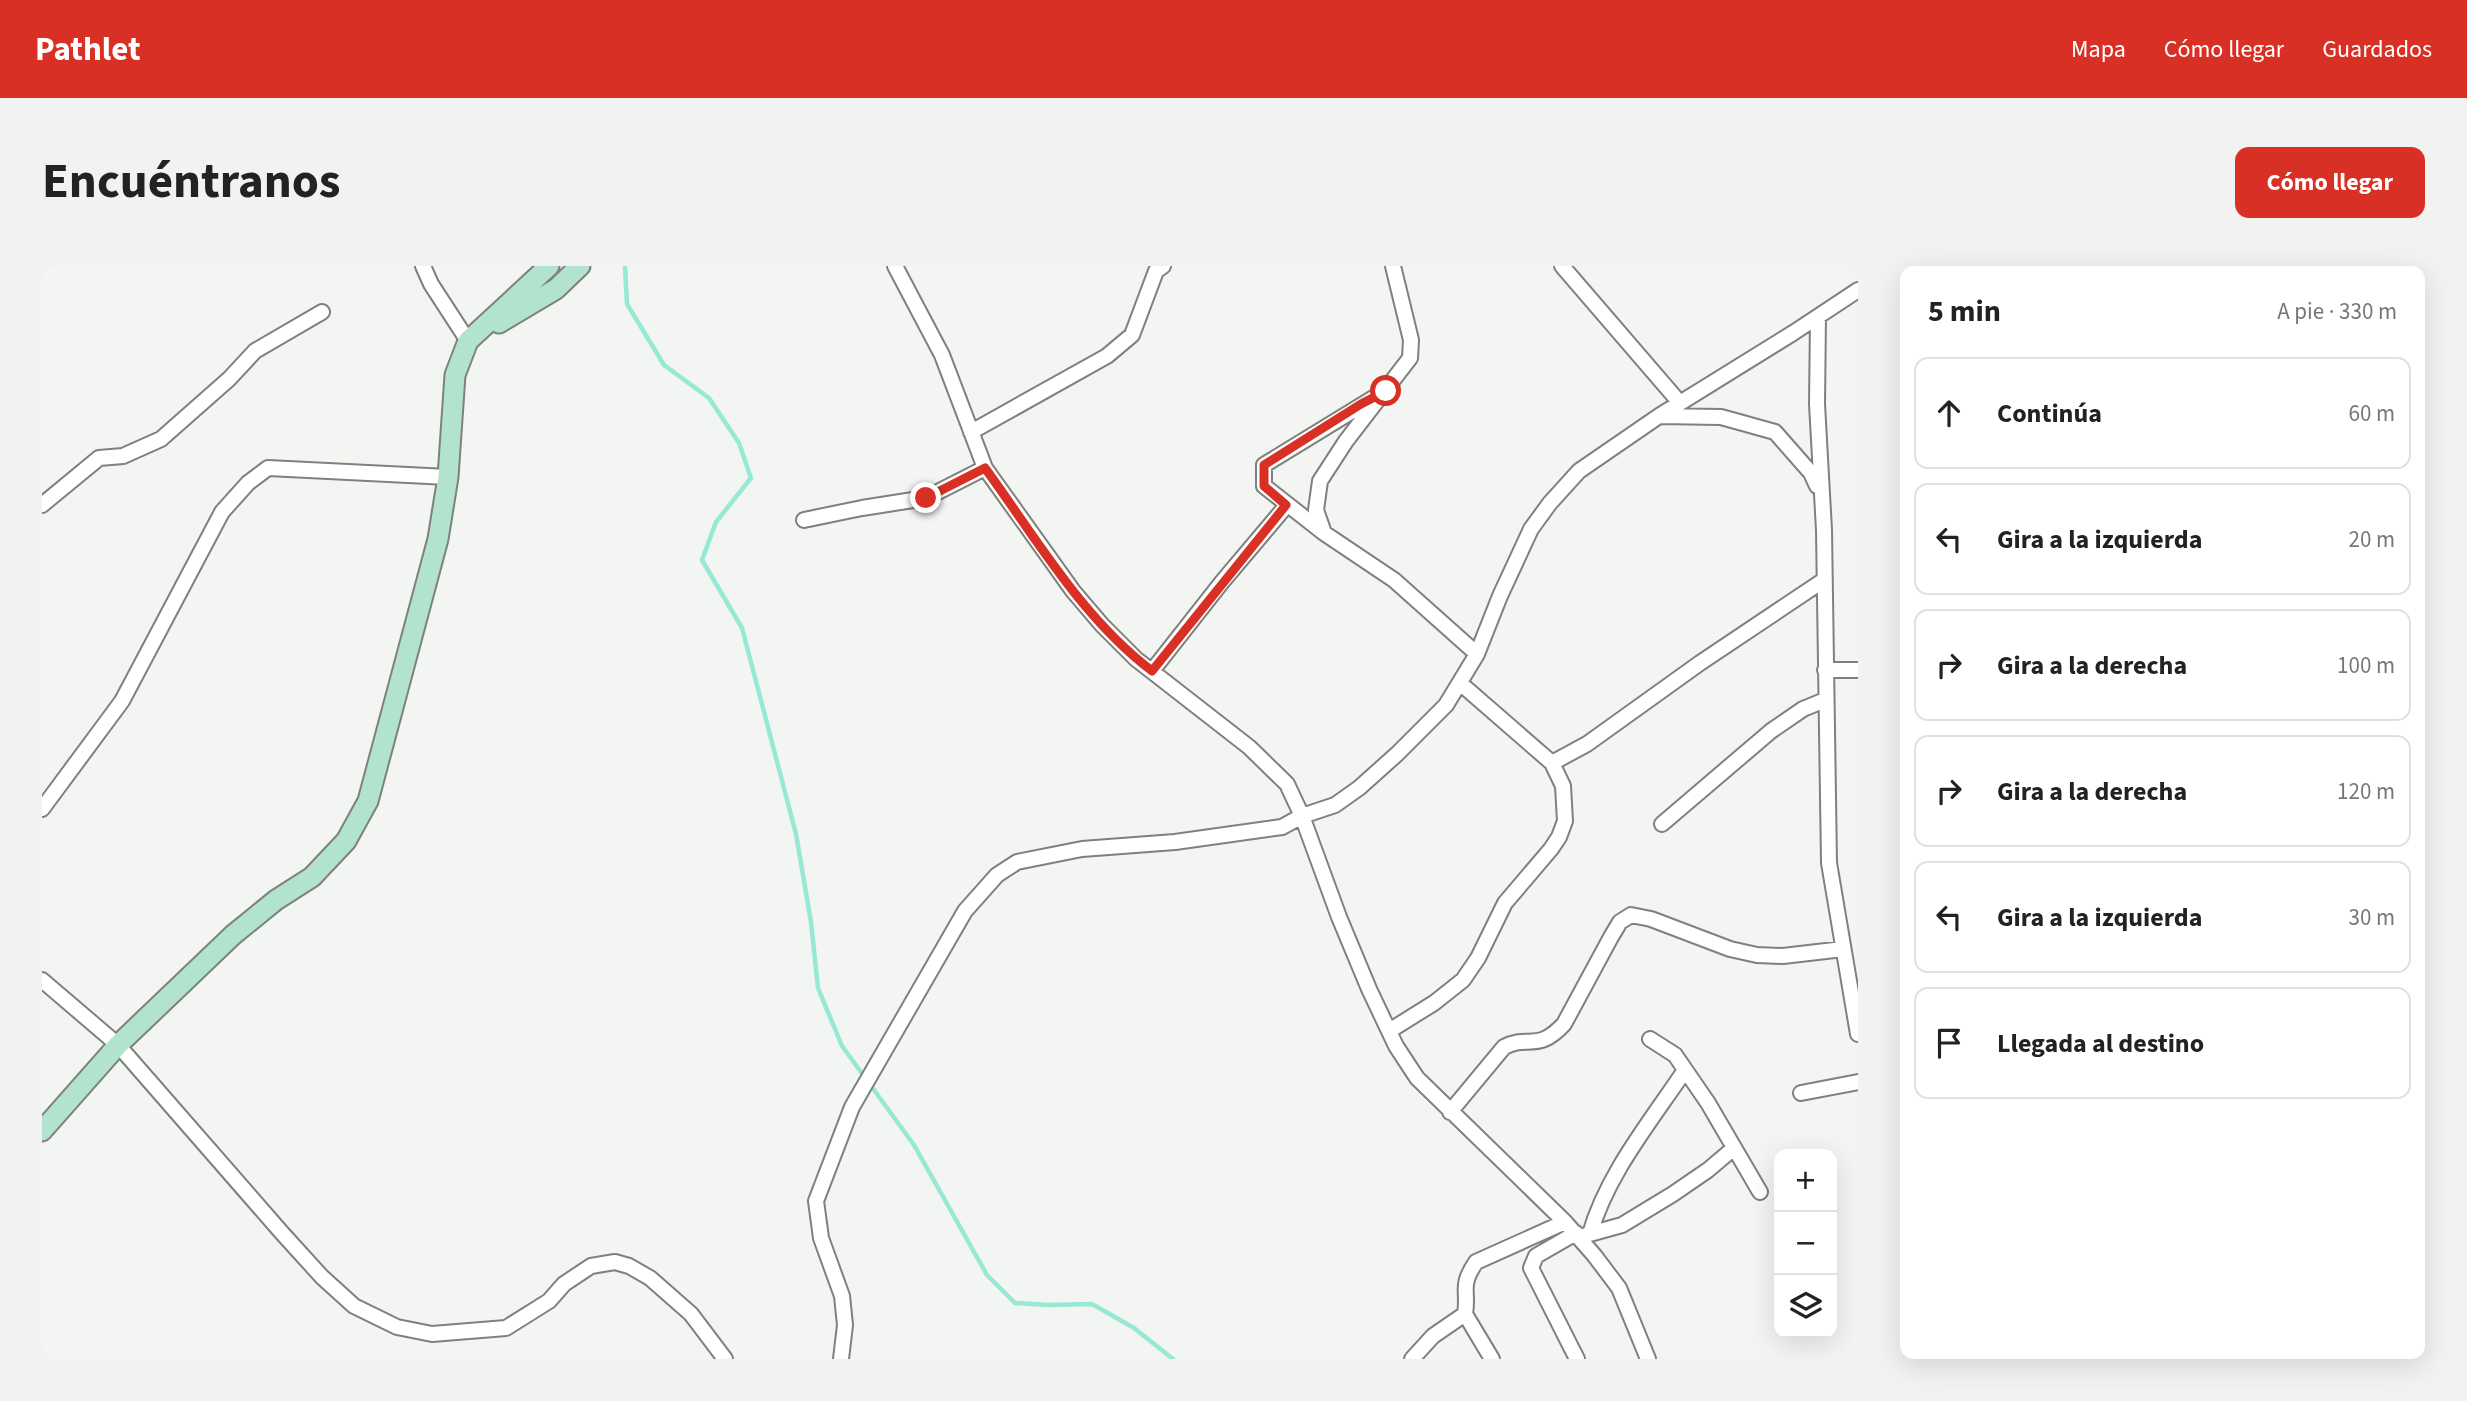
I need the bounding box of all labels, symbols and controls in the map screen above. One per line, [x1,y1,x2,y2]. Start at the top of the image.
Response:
text: Pathlet [35,26,141,73]
text: Mapa [2071,32,2126,67]
text: Cómo llegar [2164,32,2284,67]
text: Guardados [2322,32,2432,67]
text: Encuéntranos [42,147,340,217]
button: Cómo llegar [2235,147,2425,218]
text: 5 min [1928,290,2001,333]
text: A pie · 330 m [2277,295,2397,328]
route start [1370,375,1401,406]
icon: ahead [1930,394,1968,432]
text: Continúa [1997,395,2102,432]
text: 60 m [2348,397,2395,430]
route end [910,482,941,513]
icon: left [1930,520,1968,558]
text: Gira a la izquierda [1997,521,2202,558]
text: 20 m [2348,523,2395,556]
icon: right [1930,646,1968,684]
text: Gira a la derecha [1997,647,2187,684]
text: 100 m [2337,649,2395,682]
icon: right [1930,772,1968,810]
text: Gira a la derecha [1997,773,2187,810]
text: 120 m [2337,775,2395,808]
icon: left [1930,898,1968,936]
text: Gira a la izquierda [1997,899,2202,936]
text: 30 m [2348,901,2395,934]
icon: arrive [1930,1024,1968,1062]
text: Llegada al destino [1997,1025,2204,1062]
map controls [1774,1149,1837,1338]
button: + [1774,1149,1837,1212]
button: − [1774,1212,1837,1275]
button: layers [1774,1275,1837,1338]

